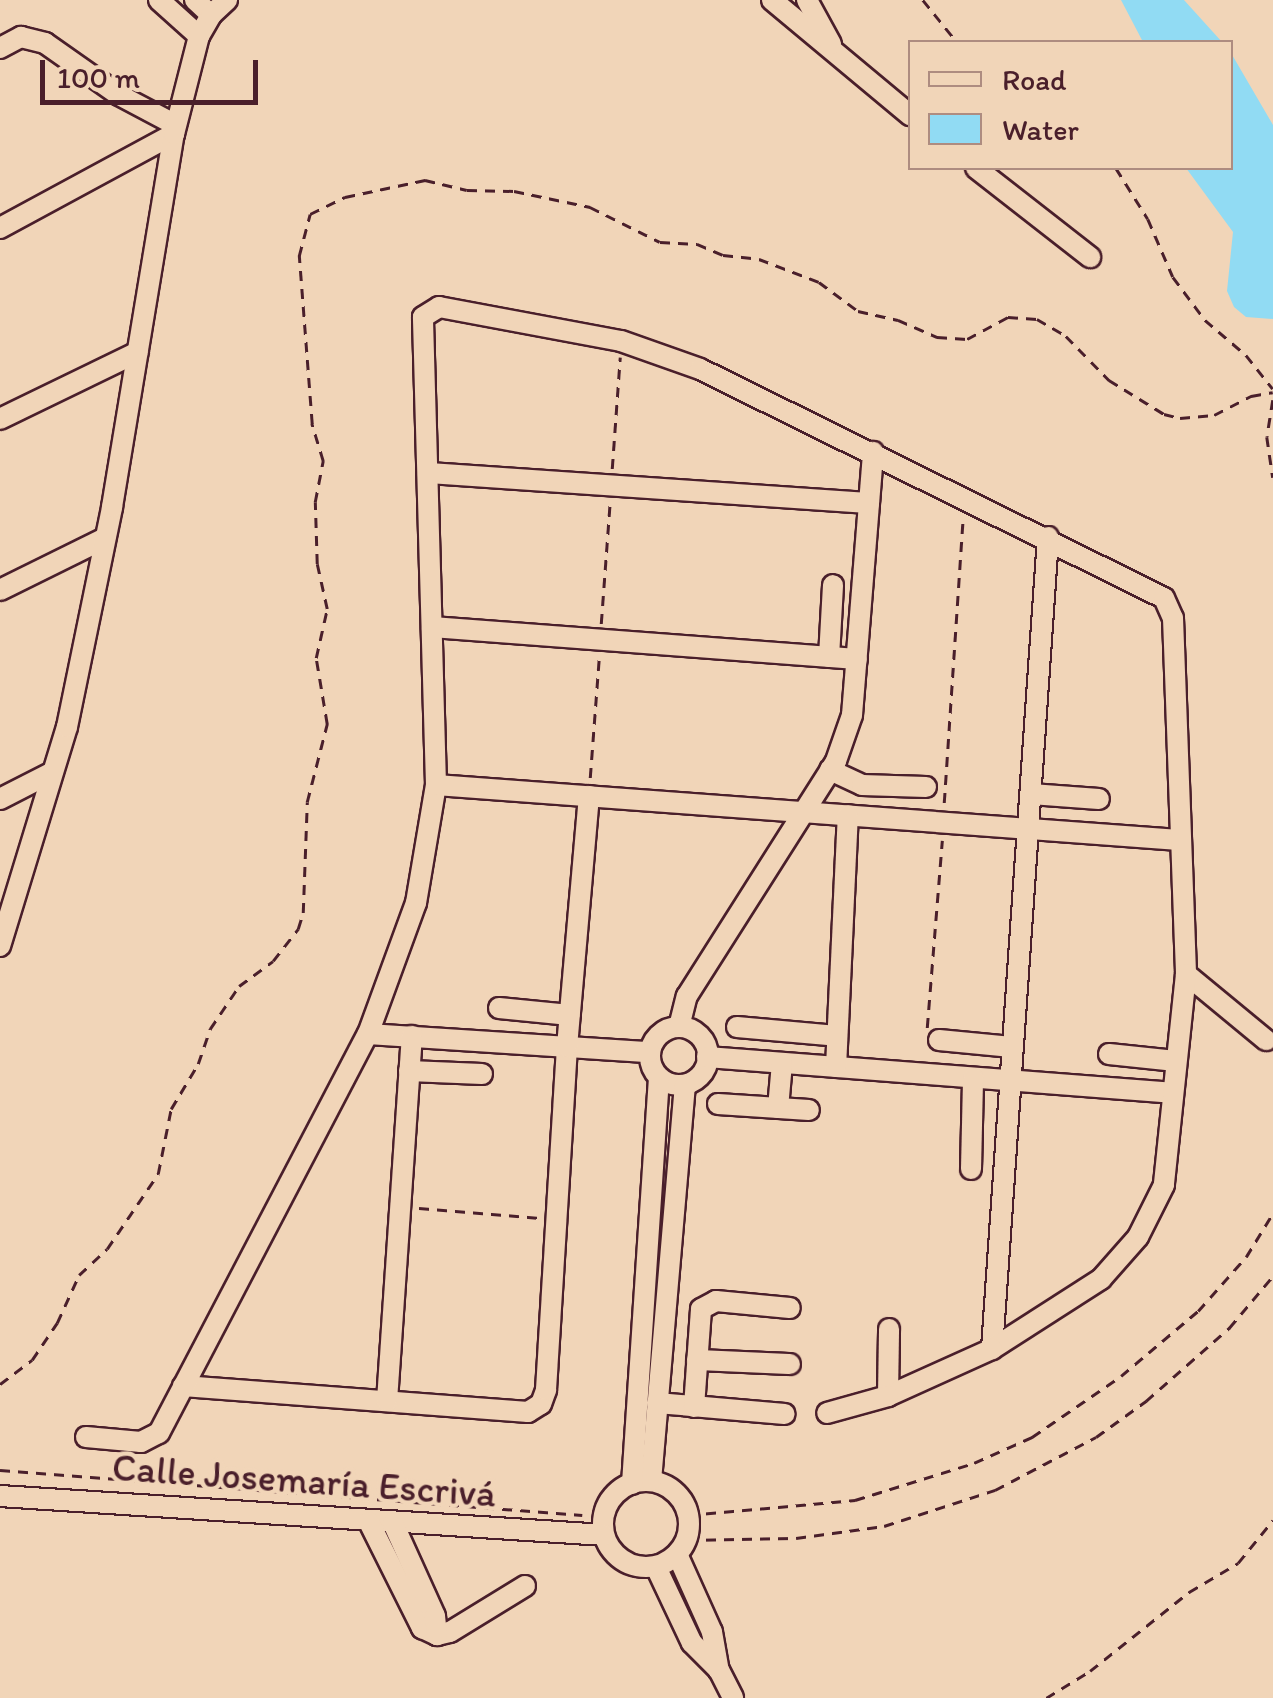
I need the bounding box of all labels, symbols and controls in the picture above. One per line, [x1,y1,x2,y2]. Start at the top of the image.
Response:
scale bar [45,40,262,102]
legend [908,40,1233,170]
text: 100 m [57,59,140,96]
text: Road [1002,61,1067,98]
text: Water [1002,111,1079,148]
street label: Calle Josemaría Escrivá [110,1445,498,1517]

